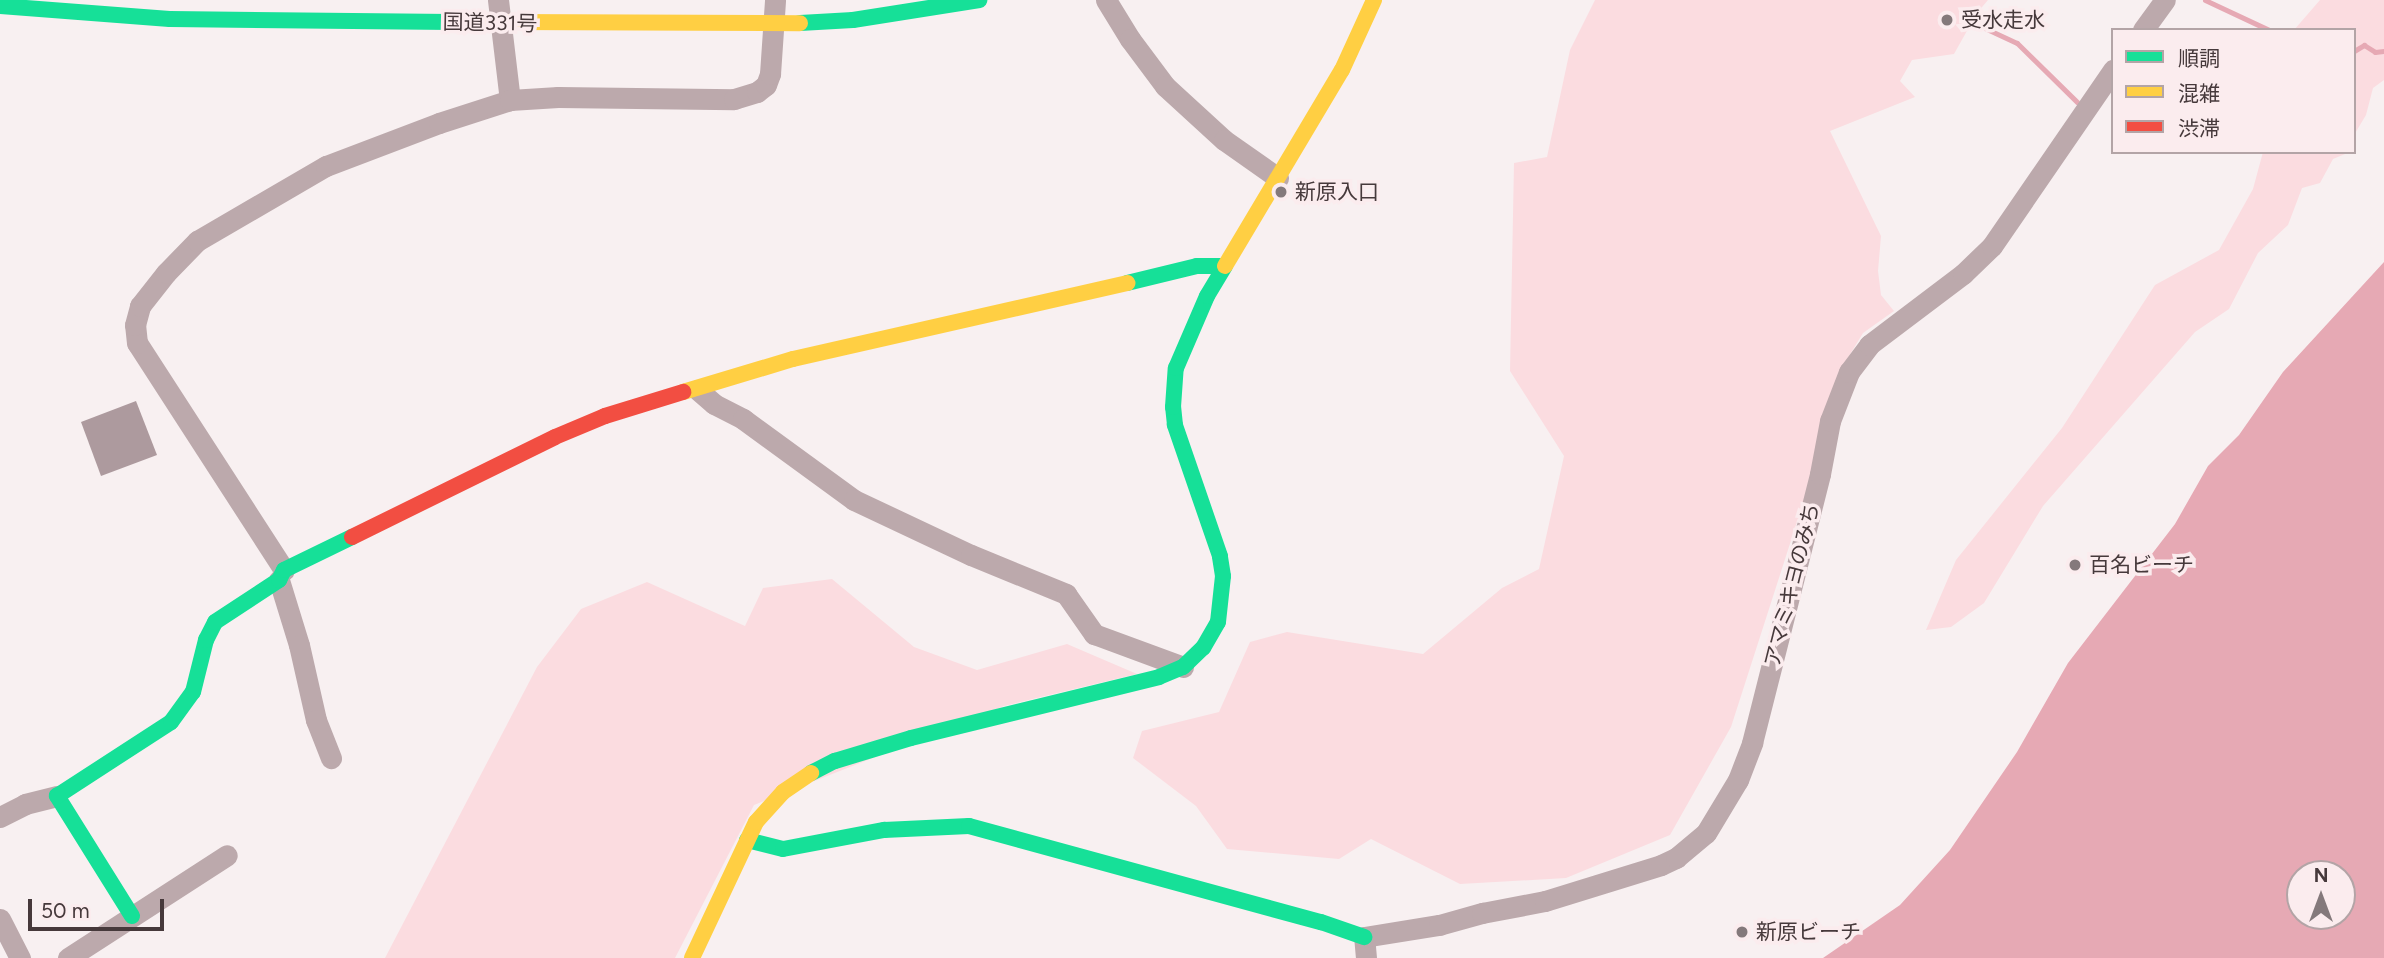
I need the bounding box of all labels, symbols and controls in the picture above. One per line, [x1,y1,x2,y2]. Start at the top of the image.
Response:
place label: 受水走水 [1961,7,2045,33]
street label: 国道331号 [443,10,537,36]
marker: 受水走水 [1939,12,1955,28]
legend [2111,28,2356,154]
text: 順調 [2178,46,2220,71]
text: 混雑 [2178,81,2220,106]
text: 渋滞 [2178,116,2220,141]
place label: 新原入口 [1295,179,1379,205]
marker: 新原入口 [1273,184,1289,200]
street label: アマミキヨのみち [1759,500,1825,670]
place label: 百名ビーチ [2089,552,2194,578]
marker: 百名ビーチ [2067,557,2083,573]
north arrow [2286,860,2356,930]
text: N [2314,864,2328,887]
scale bar [32,884,168,928]
text: 50 m [41,898,90,923]
place label: 新原ビーチ [1756,919,1861,945]
marker: 新原ビーチ [1734,924,1750,940]

